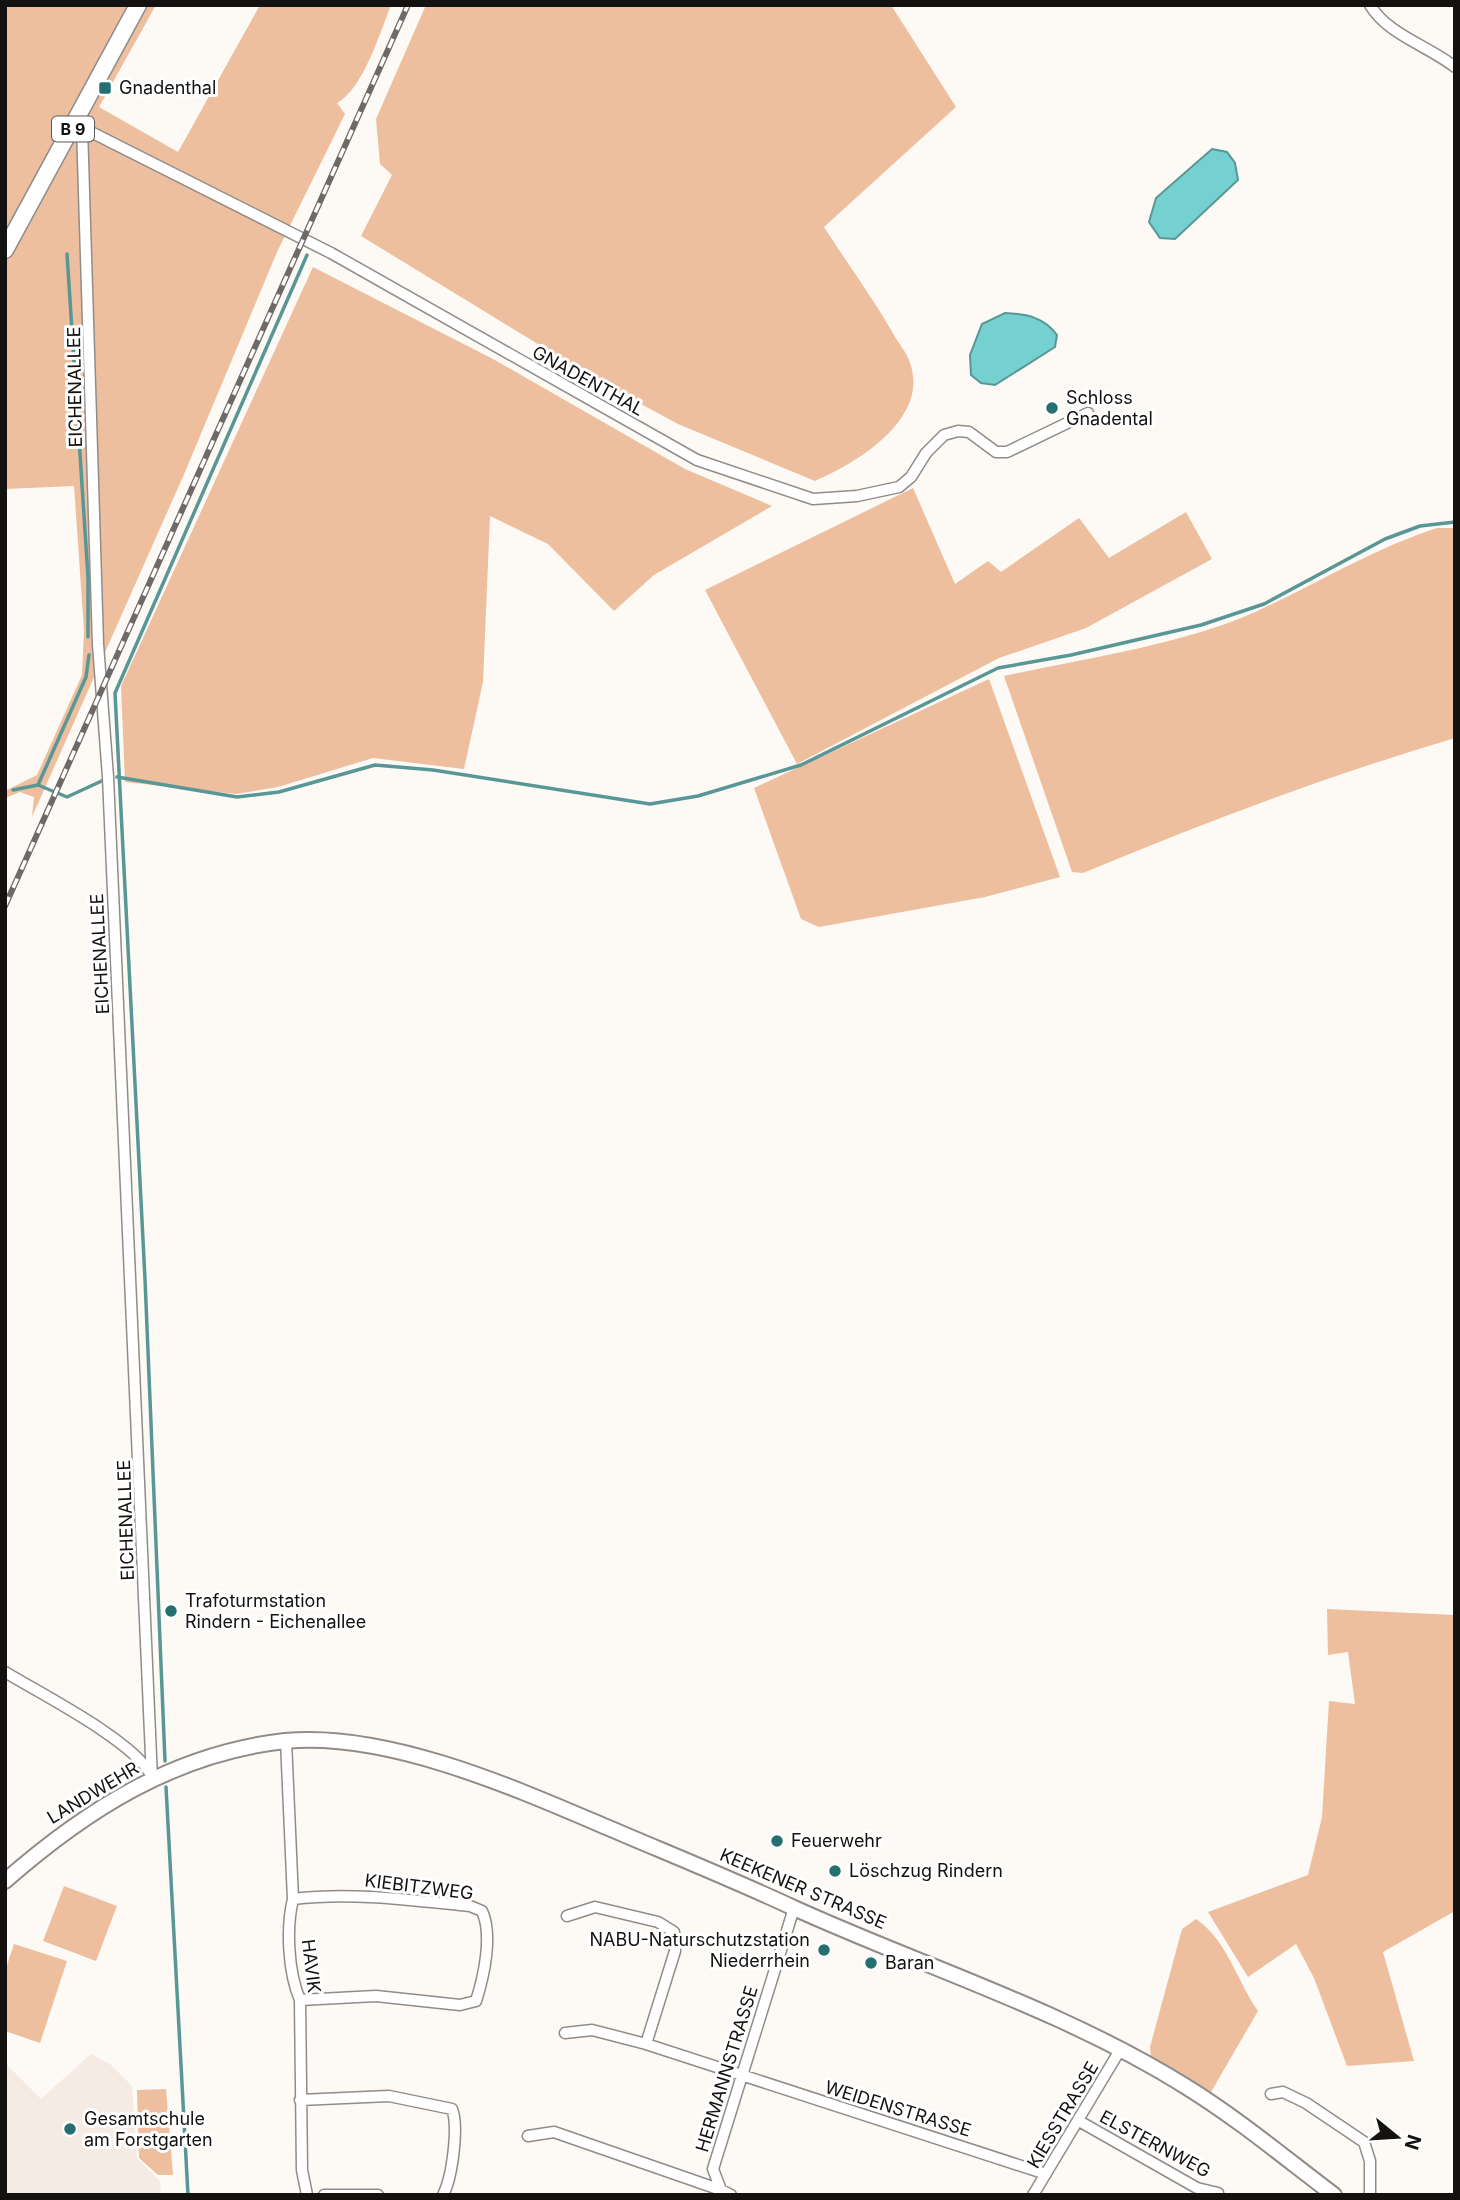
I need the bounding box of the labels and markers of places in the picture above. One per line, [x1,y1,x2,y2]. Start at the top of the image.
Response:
place label: Gnadenthal [119,77,216,98]
marker: Gnadenthal [97,80,113,96]
place label: Schloss Gnadental [1066,387,1153,429]
marker: Schloss Gnadental [1044,400,1060,416]
place label: Trafoturmstation Rindern - Eichenallee [185,1590,366,1632]
marker: Trafoturmstation Rindern - Eichenallee [163,1603,179,1619]
place label: Feuerwehr [791,1830,882,1851]
marker: Feuerwehr [769,1833,785,1849]
place label: Löschzug Rindern [849,1860,1003,1881]
marker: Löschzug Rindern [827,1863,843,1879]
place label: NABU-Naturschutzstation Niederrhein [589,1929,810,1971]
marker: NABU-Naturschutzstation Niederrhein [816,1942,832,1958]
place label: Baran [885,1952,934,1973]
marker: Baran [863,1955,879,1971]
place label: Gesamtschule am Forstgarten [84,2108,213,2150]
marker: Gesamtschule am Forstgarten [62,2121,78,2137]

